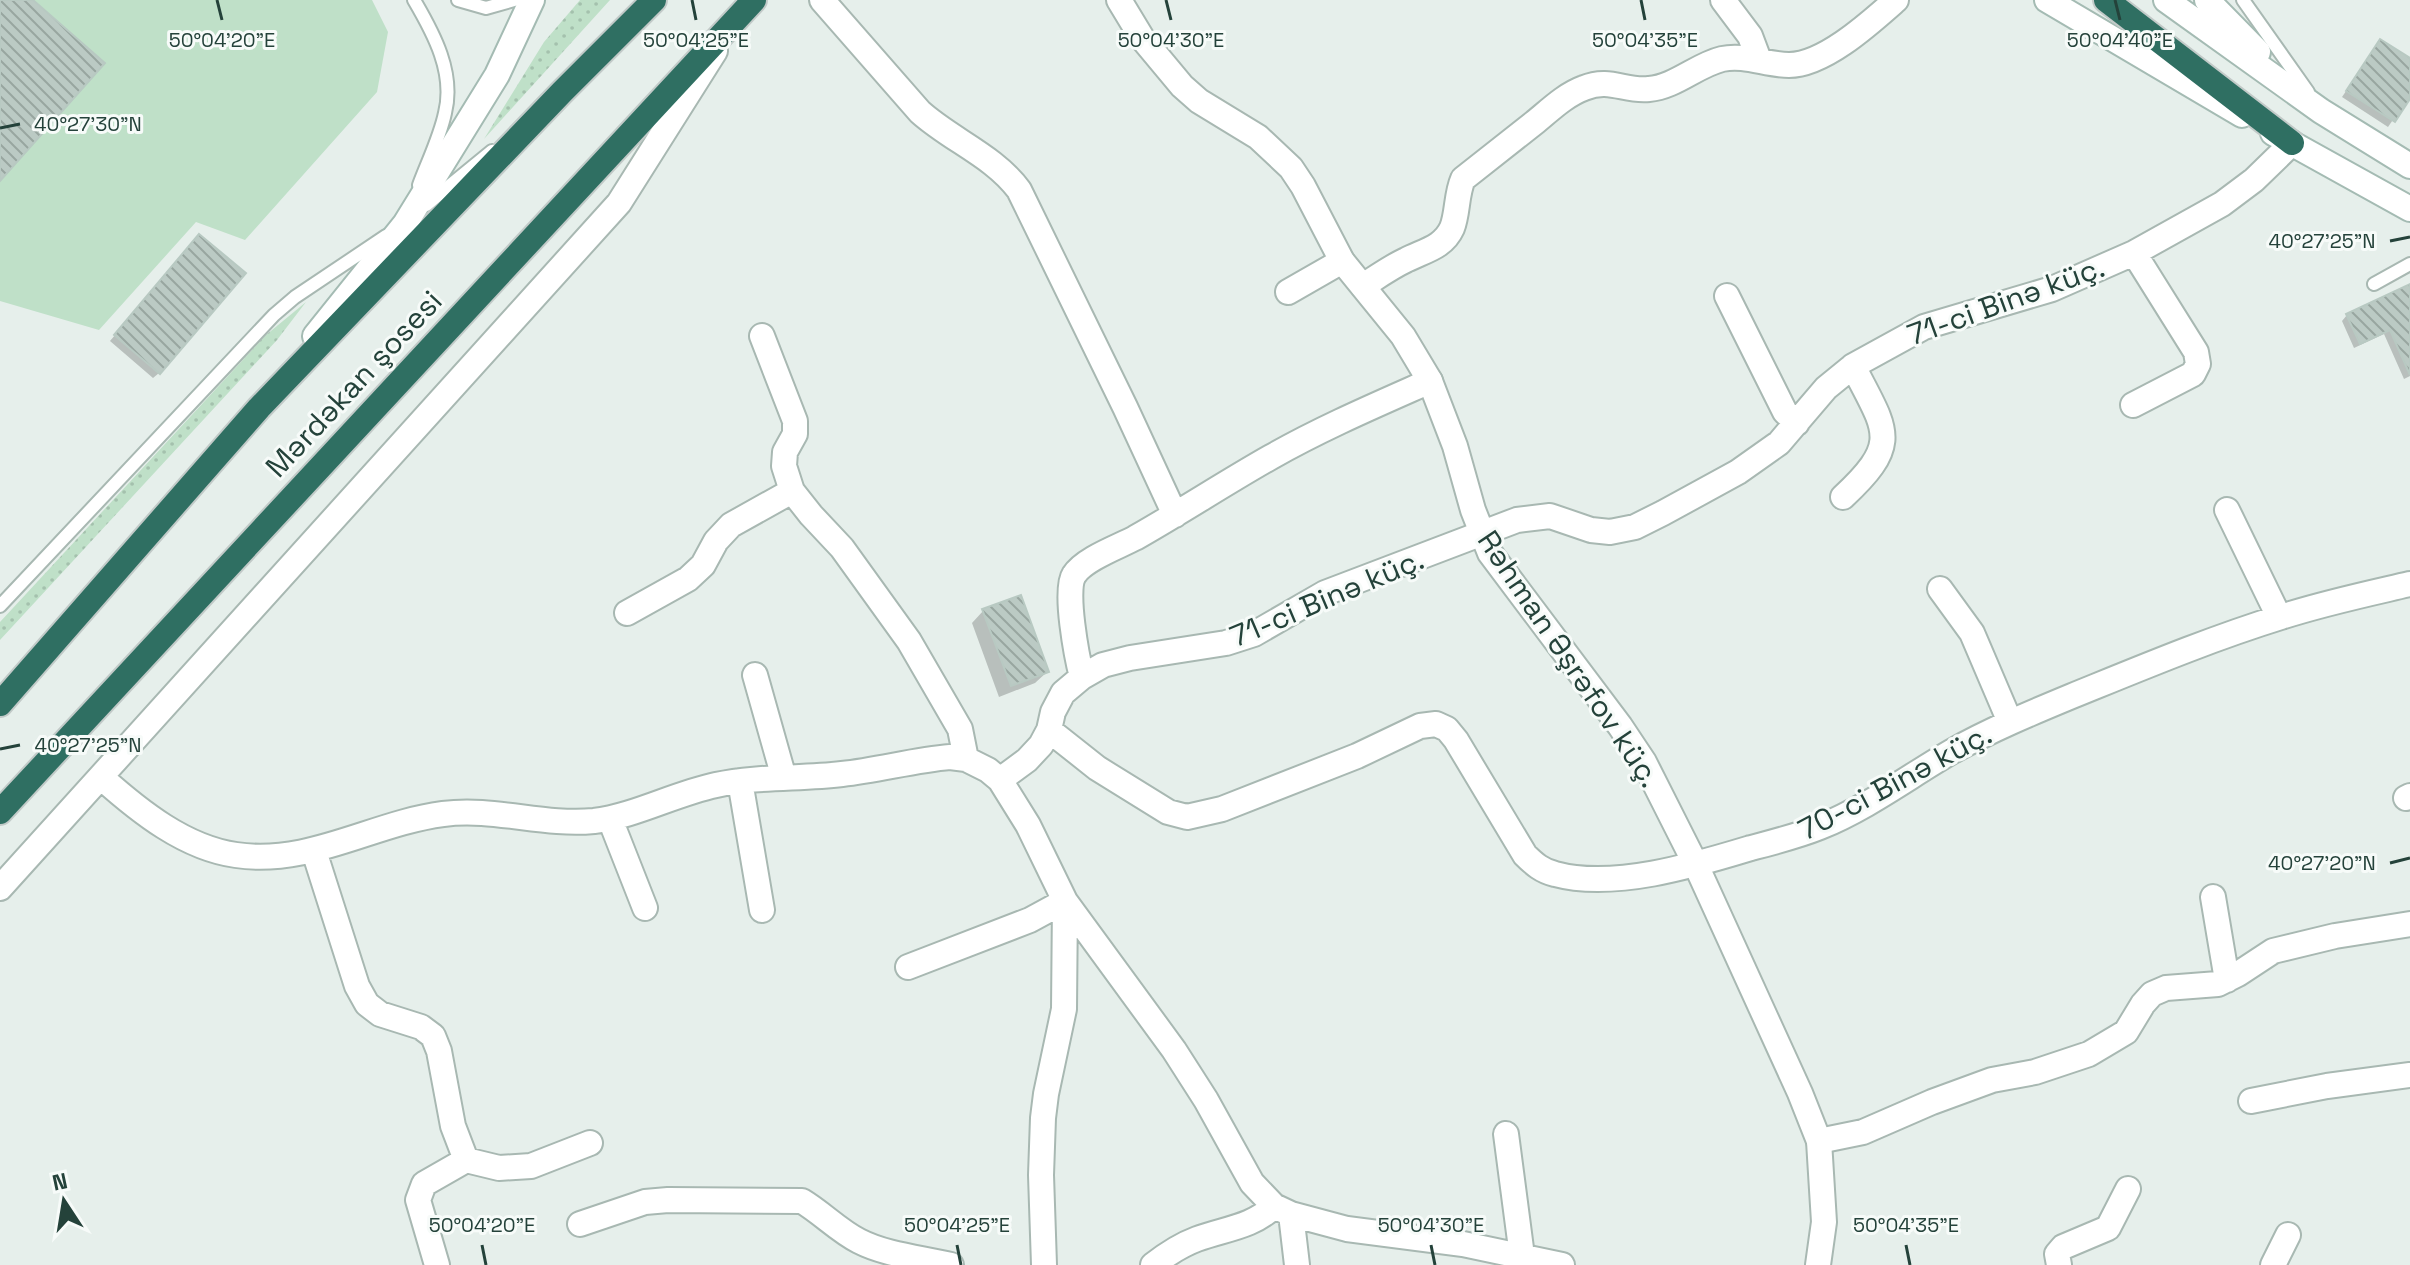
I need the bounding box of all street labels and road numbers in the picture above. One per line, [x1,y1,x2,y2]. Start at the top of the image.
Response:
street label: 71-ci Binə küç. [1902,247,2110,354]
street label: Mərdəkan şosesi [257,282,450,485]
street label: Rəhman Əşrəfov küç. [1469,523,1670,795]
street label: 71-ci Binə küç. [1224,539,1430,656]
street label: 70-ci Binə küç. [1791,714,1998,849]

